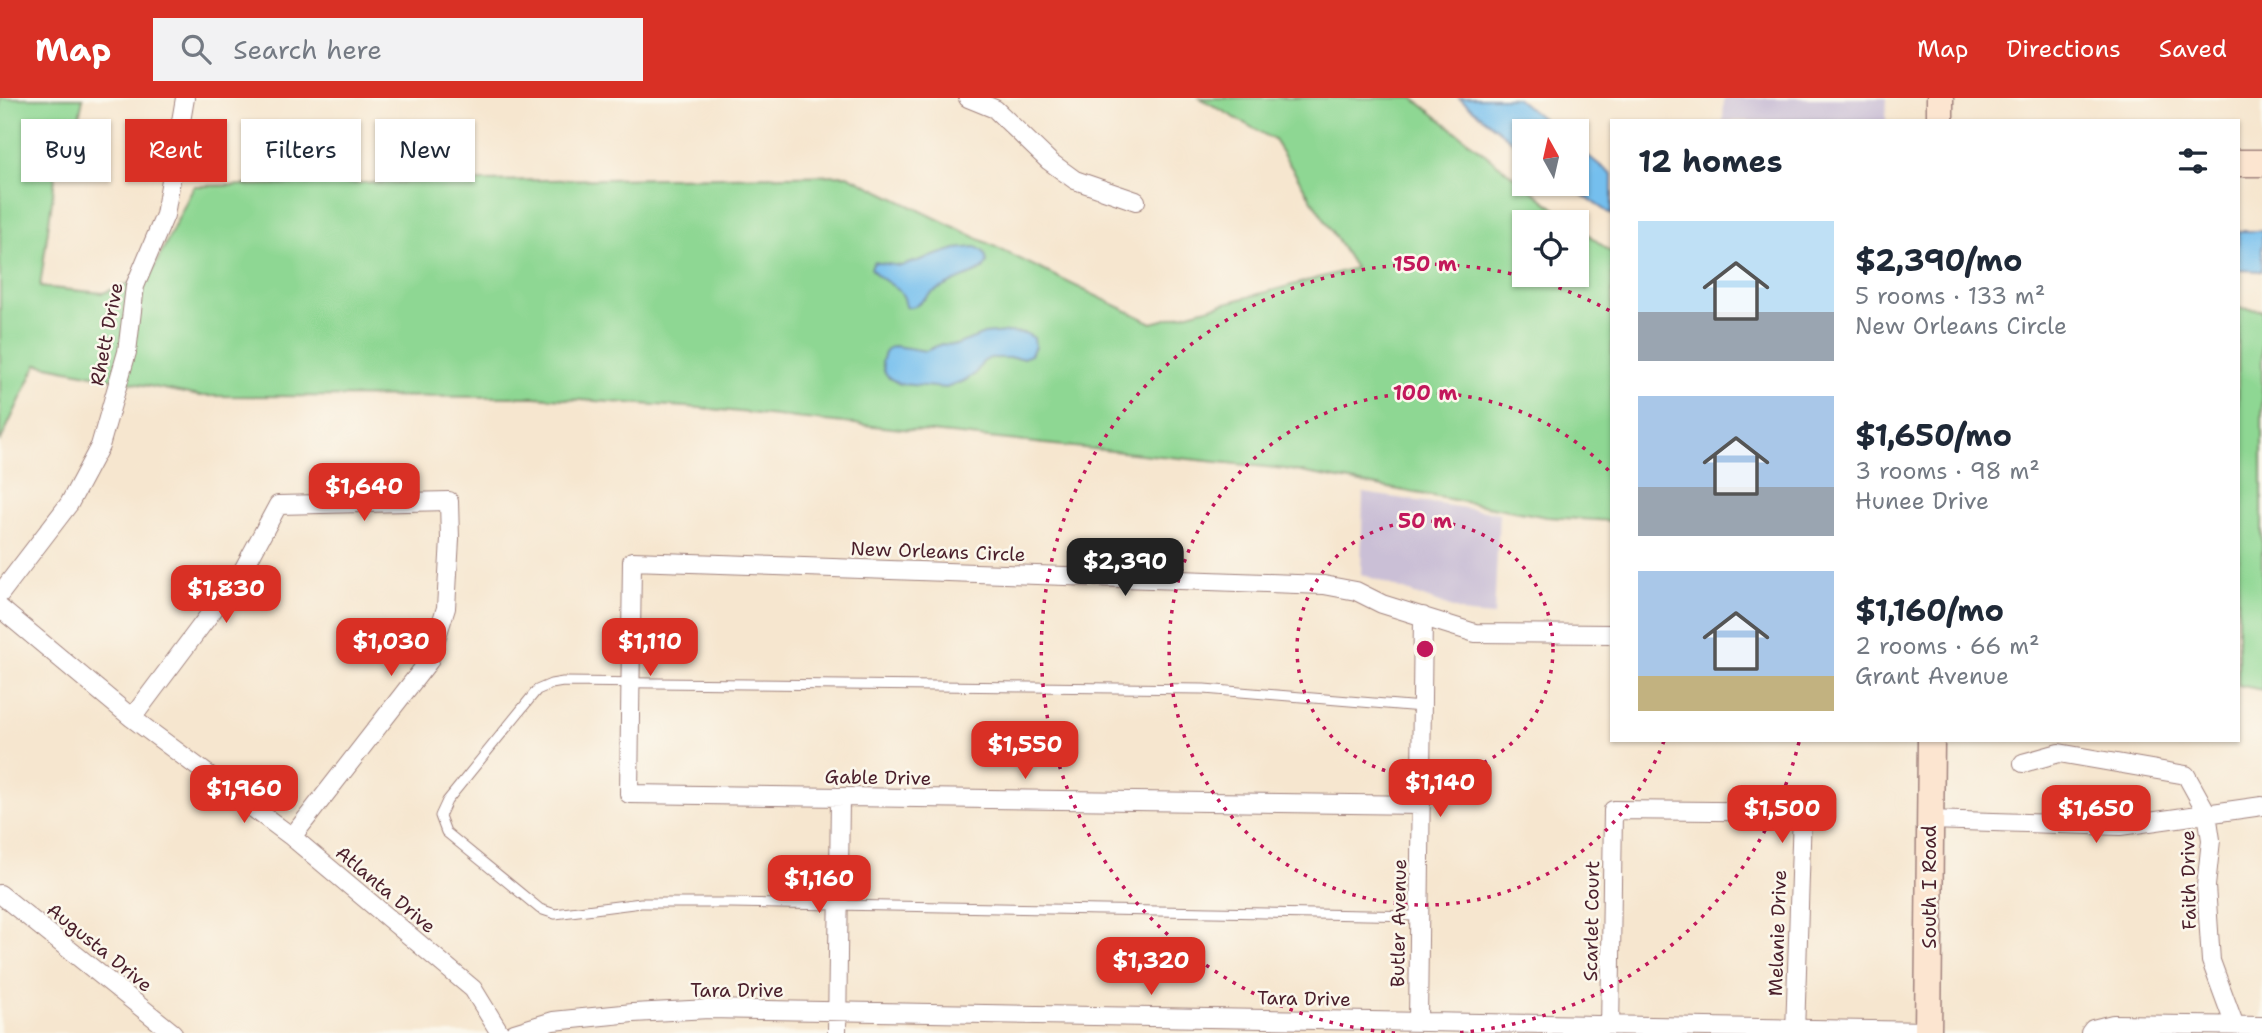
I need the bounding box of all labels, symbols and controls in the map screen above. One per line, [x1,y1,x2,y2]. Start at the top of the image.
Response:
search box [153,18,643,81]
text: Map [35,27,111,72]
icon: search [177,30,215,68]
text: Search here [233,32,382,67]
text: Map [1917,33,1968,65]
text: Directions [2006,33,2121,65]
text: Saved [2159,33,2227,65]
chip: Buy [21,119,111,182]
chip: Rent [125,119,227,182]
chip: Filters [241,119,361,182]
chip: New [375,119,475,182]
north arrow [1512,119,1589,196]
map controls [1512,119,1589,287]
text: 12 homes [1638,141,1782,182]
icon: filters [2174,142,2212,180]
button: locate [1512,210,1589,287]
text: $2,390/mo [1855,240,2022,281]
icon: home [1694,249,1778,333]
text: 150 m [1393,250,1457,278]
street label: Rhett Drive [84,280,129,388]
text: 5 rooms · 133 m² [1855,281,2045,311]
text: New Orleans Circle [1855,311,2067,341]
text: 100 m [1393,379,1457,407]
text: $1,650/mo [1855,415,2012,456]
icon: home [1694,424,1778,508]
text: 3 rooms · 98 m² [1855,456,2040,486]
pin: $1,640 [307,464,421,523]
text: $1,640 [325,471,403,501]
text: Hunee Drive [1855,486,1989,516]
text: 50 m [1398,507,1452,535]
street label: New Orleans Circle [850,536,1026,567]
pin: $2,390 [1068,538,1182,598]
text: $2,390 [1083,546,1167,576]
pin: $1,830 [169,566,283,625]
text: $1,830 [187,573,265,603]
text: $1,160/mo [1855,590,2004,631]
icon: home [1694,599,1778,683]
pin: $1,030 [334,618,448,678]
pin: $1,110 [593,618,707,678]
text: $1,030 [352,626,430,656]
text: $1,110 [618,626,682,656]
text: 2 rooms · 66 m² [1855,631,2040,661]
centre of rings [1413,637,1437,661]
text: Grant Avenue [1855,661,2009,691]
pin: $1,550 [968,722,1082,781]
text: $1,550 [987,729,1063,759]
pin: $1,140 [1383,760,1497,819]
street label: Gable Drive [824,764,932,791]
pin: $1,960 [187,766,301,825]
text: $1,140 [1405,767,1475,797]
text: $1,960 [206,773,282,803]
pin: $1,500 [1725,786,1839,845]
pin: $1,650 [2039,786,2153,845]
text: $1,500 [1743,793,1821,823]
text: $1,650 [2058,793,2134,823]
street label: South I Road [1917,825,1942,949]
street label: Faith Drive [2175,830,2202,930]
street label: Atlanta Drive [330,840,441,939]
pin: $1,160 [762,856,876,915]
street label: Butler Avenue [1385,859,1412,987]
street label: Scarlet Court [1578,860,1605,982]
text: $1,160 [784,863,854,893]
street label: Melanie Drive [1763,869,1792,997]
street label: Augusta Drive [42,897,158,998]
pin: $1,320 [1094,937,1208,997]
text: $1,320 [1112,945,1190,975]
street label: Tara Drive [690,978,784,1003]
street label: Tara Drive [1257,985,1351,1012]

